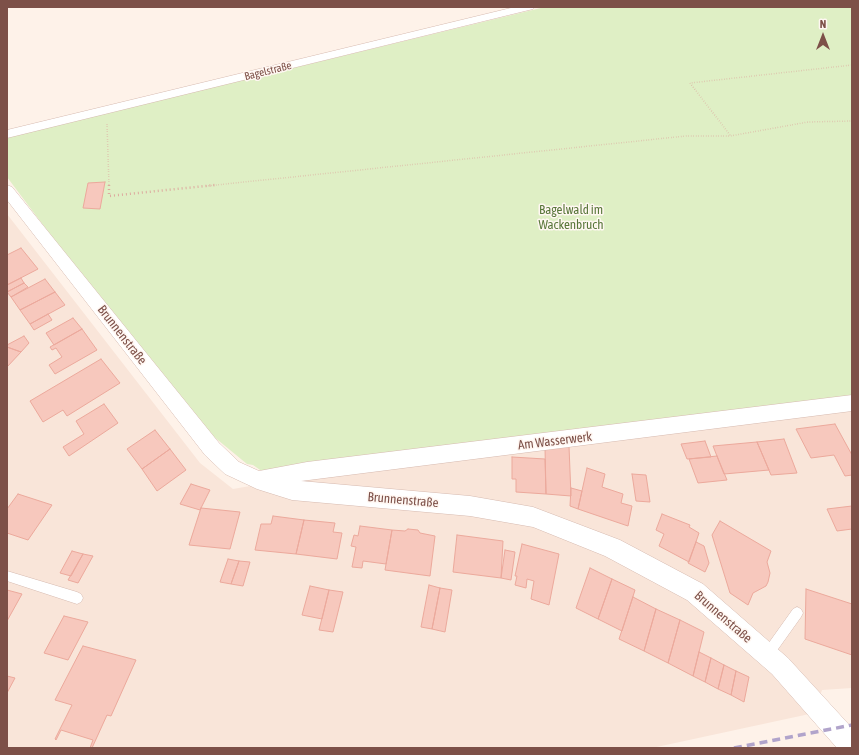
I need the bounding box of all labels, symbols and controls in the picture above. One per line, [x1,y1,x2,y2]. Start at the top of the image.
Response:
north arrow [803,16,843,56]
text: N [820,18,826,30]
street label: Bagelstraße [243,59,293,83]
park label: Bagelwald im Wackenbruch [539,202,603,233]
street label: Brunnenstraße [94,302,150,368]
street label: Am Wasserwerk [517,429,593,453]
street label: Brunnenstraße [367,489,439,511]
street label: Brunnenstraße [691,588,755,646]

